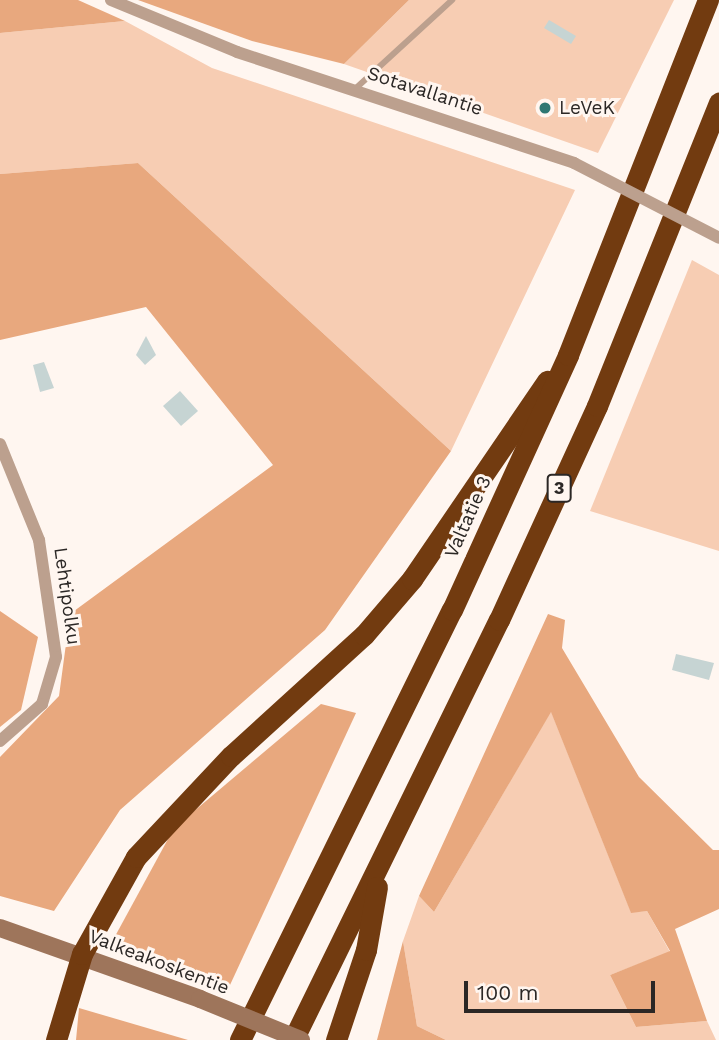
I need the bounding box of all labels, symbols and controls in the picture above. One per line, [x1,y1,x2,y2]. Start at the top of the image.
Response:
street label: Sotavallantie [364,62,486,120]
place label: LeVeK [559,97,615,119]
marker: LeVeK [537,100,553,116]
street label: Valtatie 3 [440,473,496,561]
road number: 3 [545,474,573,502]
street label: Lehtipolku [49,546,85,646]
street label: Valkeakoskentie [85,925,233,999]
scale bar [467,967,658,1011]
text: 100 m [477,980,539,1005]

